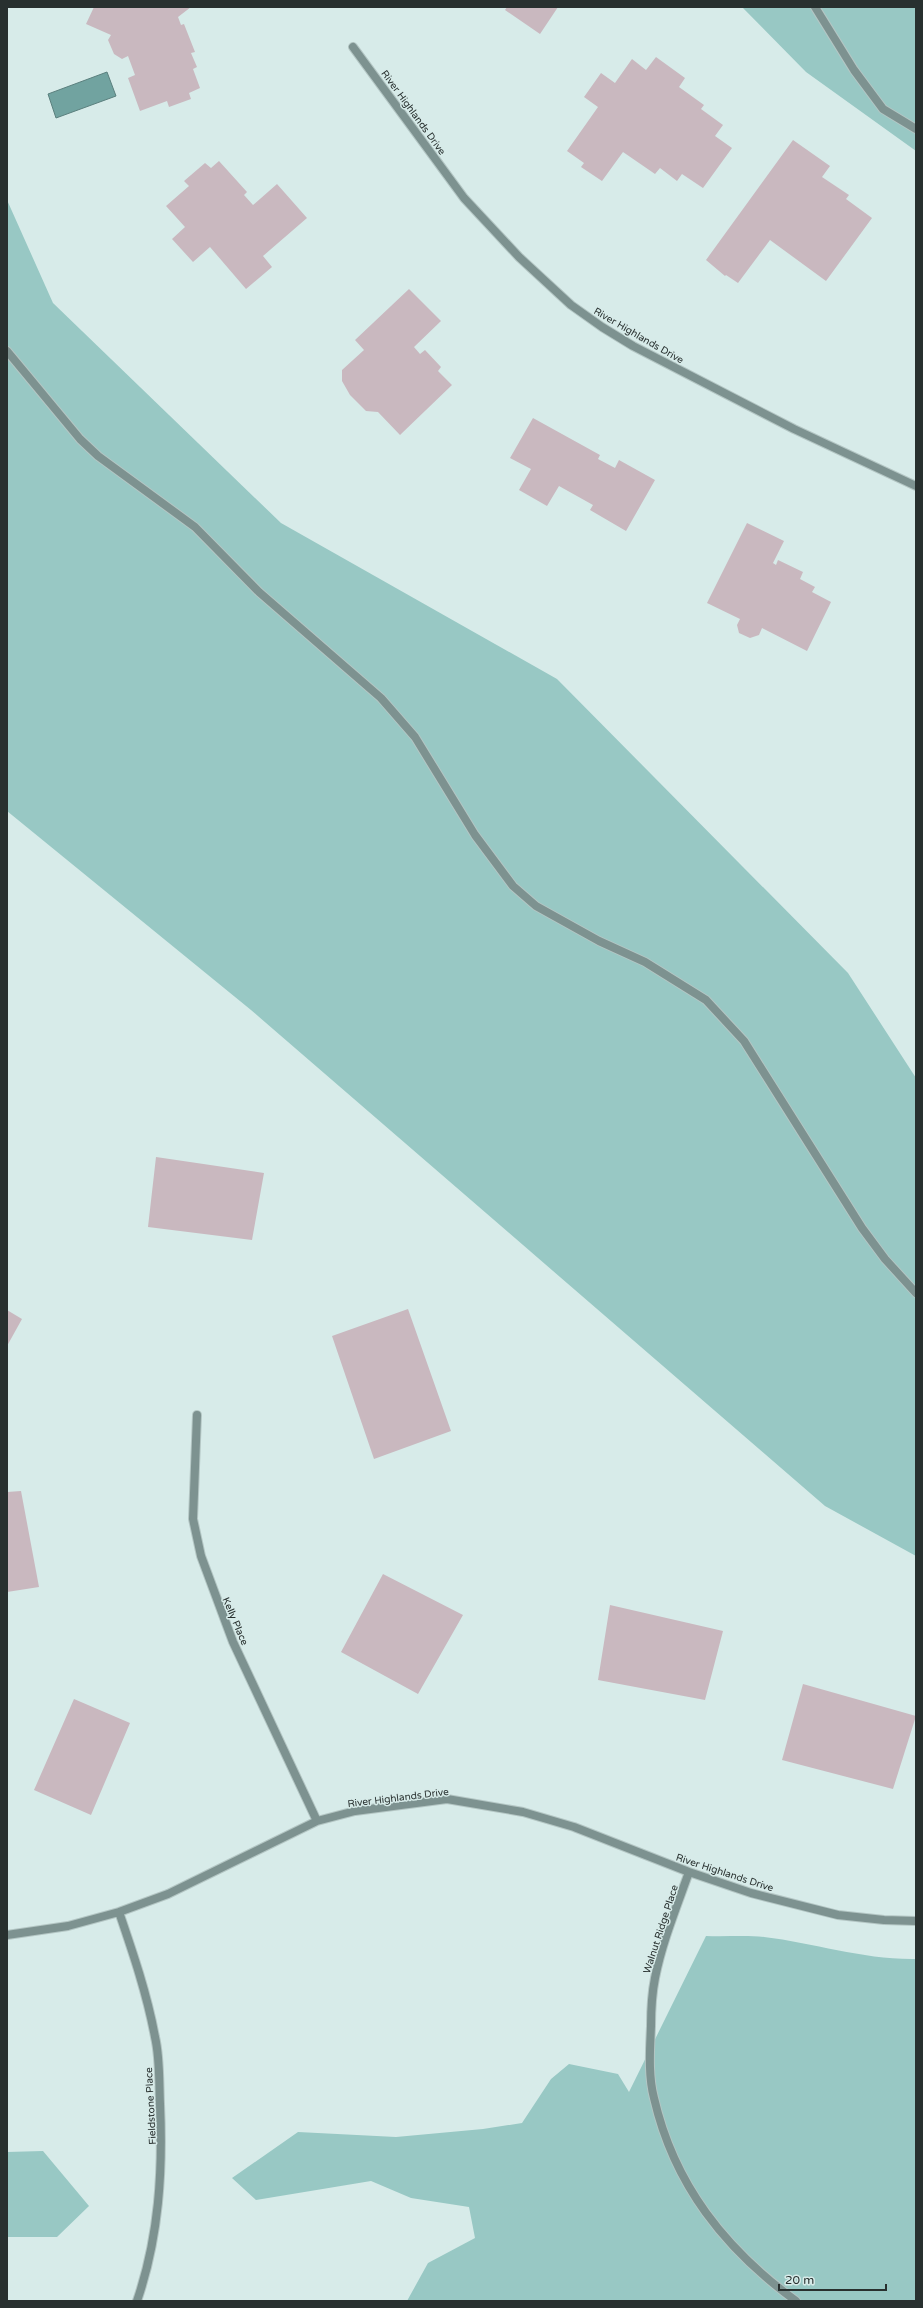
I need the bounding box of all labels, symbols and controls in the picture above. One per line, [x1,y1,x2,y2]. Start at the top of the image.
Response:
street label: River Highlands Drive [378,68,448,158]
street label: River Highlands Drive [591,305,686,367]
street label: Kelly Place [220,1596,251,1648]
street label: River Highlands Drive [347,1786,450,1810]
street label: River Highlands Drive [674,1852,775,1894]
street label: Walnut Ridge Place [641,1883,681,1975]
street label: Fieldstone Place [143,2067,159,2145]
scale bar [779,2266,886,2292]
text: 20 m [785,2273,814,2287]

